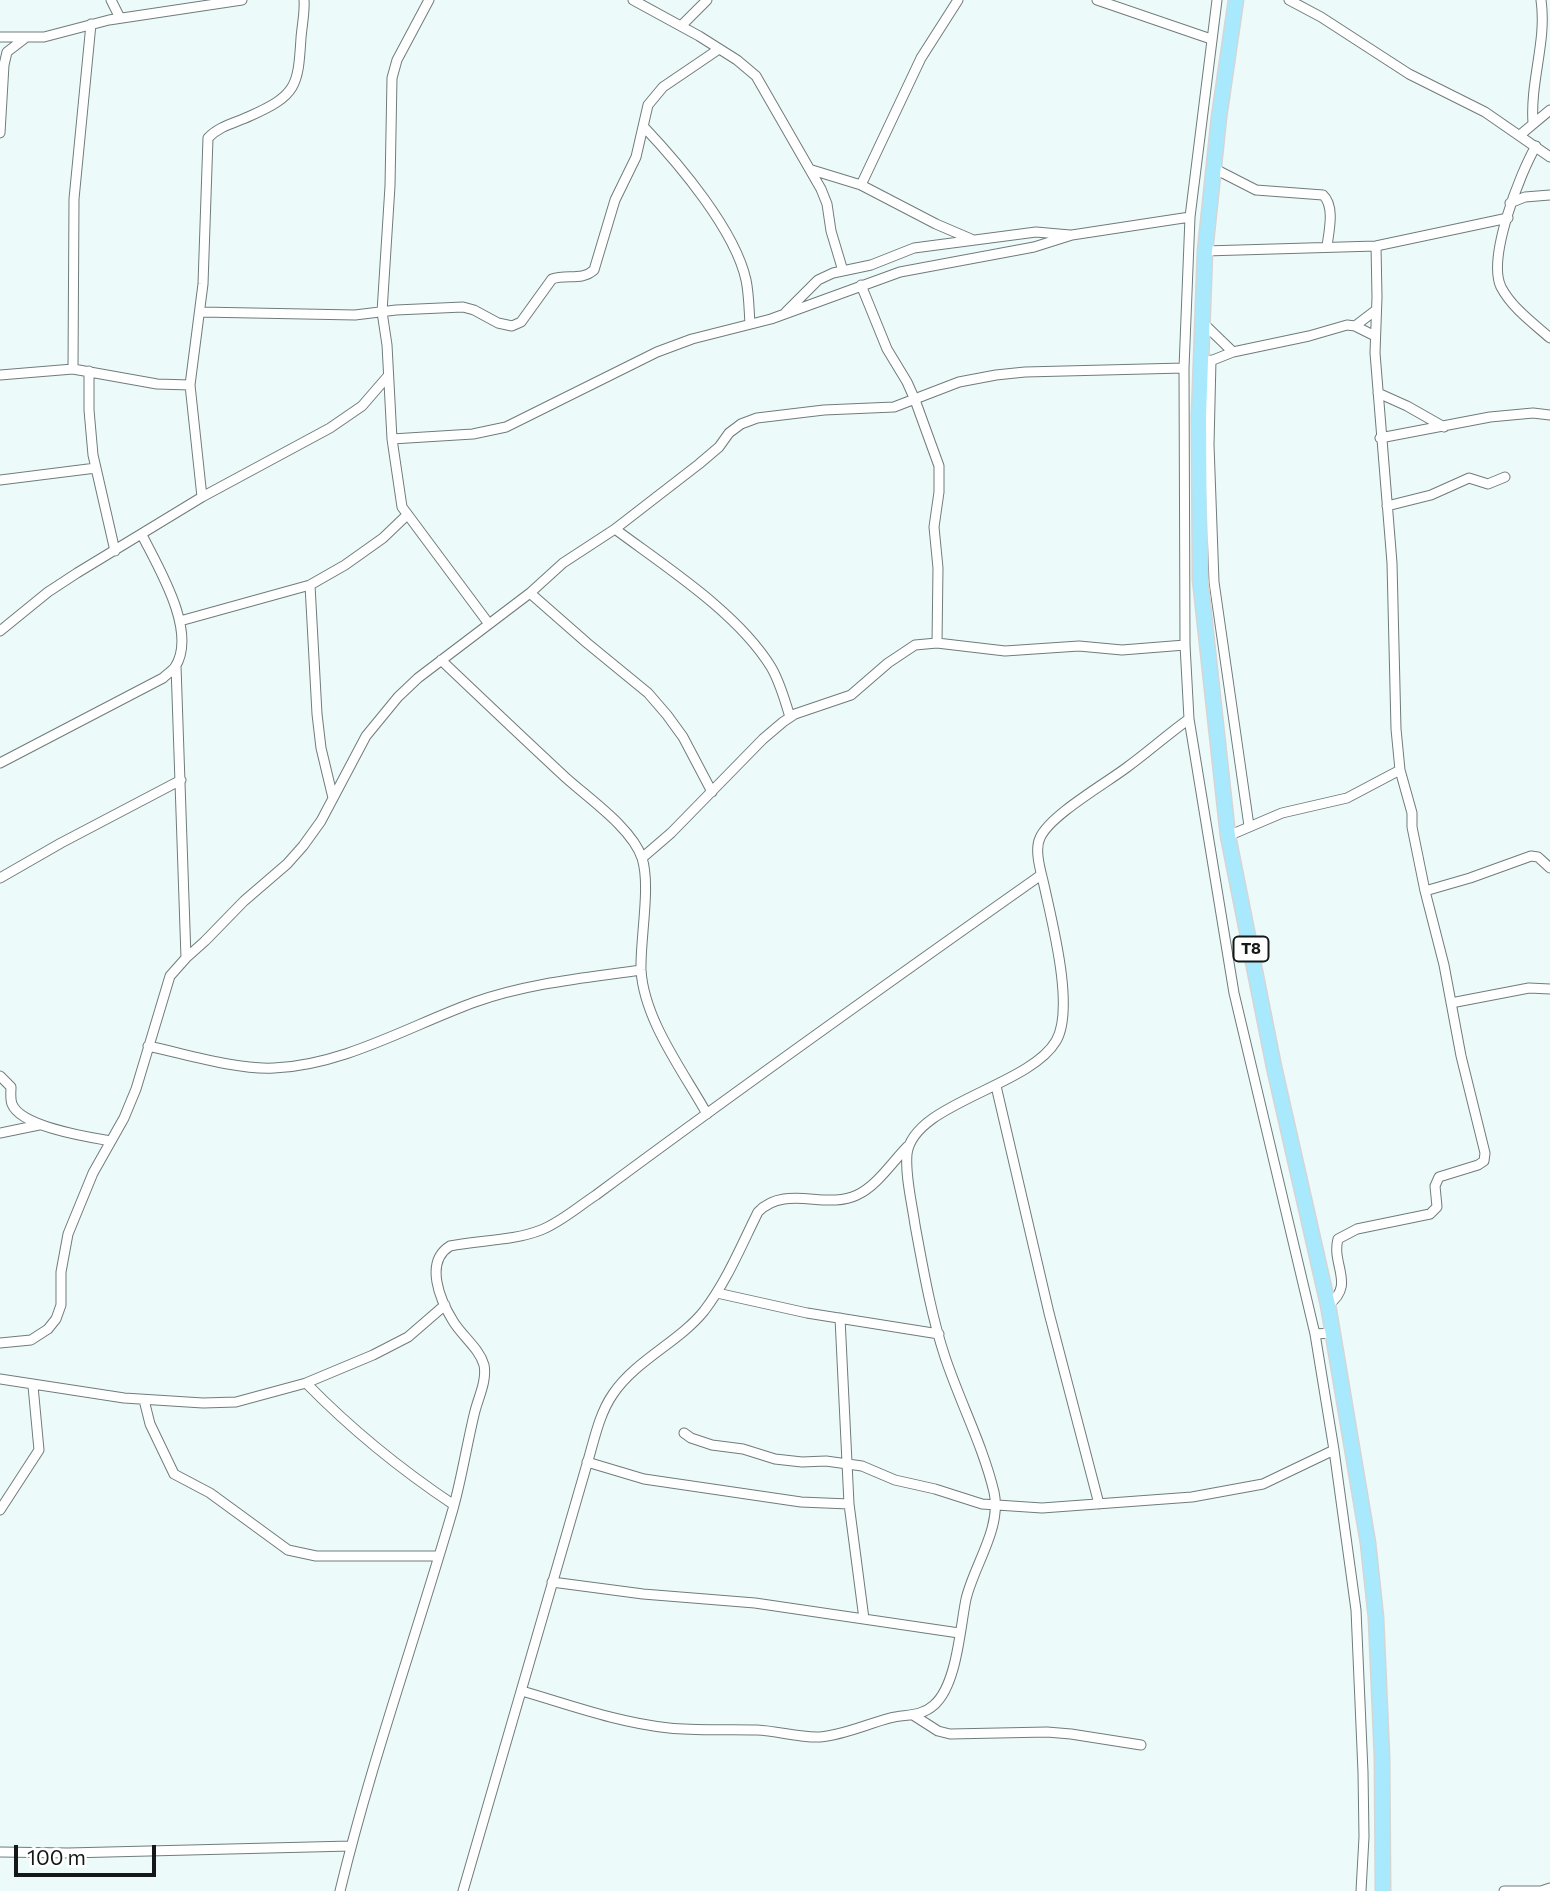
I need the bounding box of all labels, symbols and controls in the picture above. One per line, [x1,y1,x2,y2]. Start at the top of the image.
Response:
road number: T8 [1234,937,1268,962]
scale bar [18,1832,159,1876]
text: 100 m [27,1844,86,1869]

